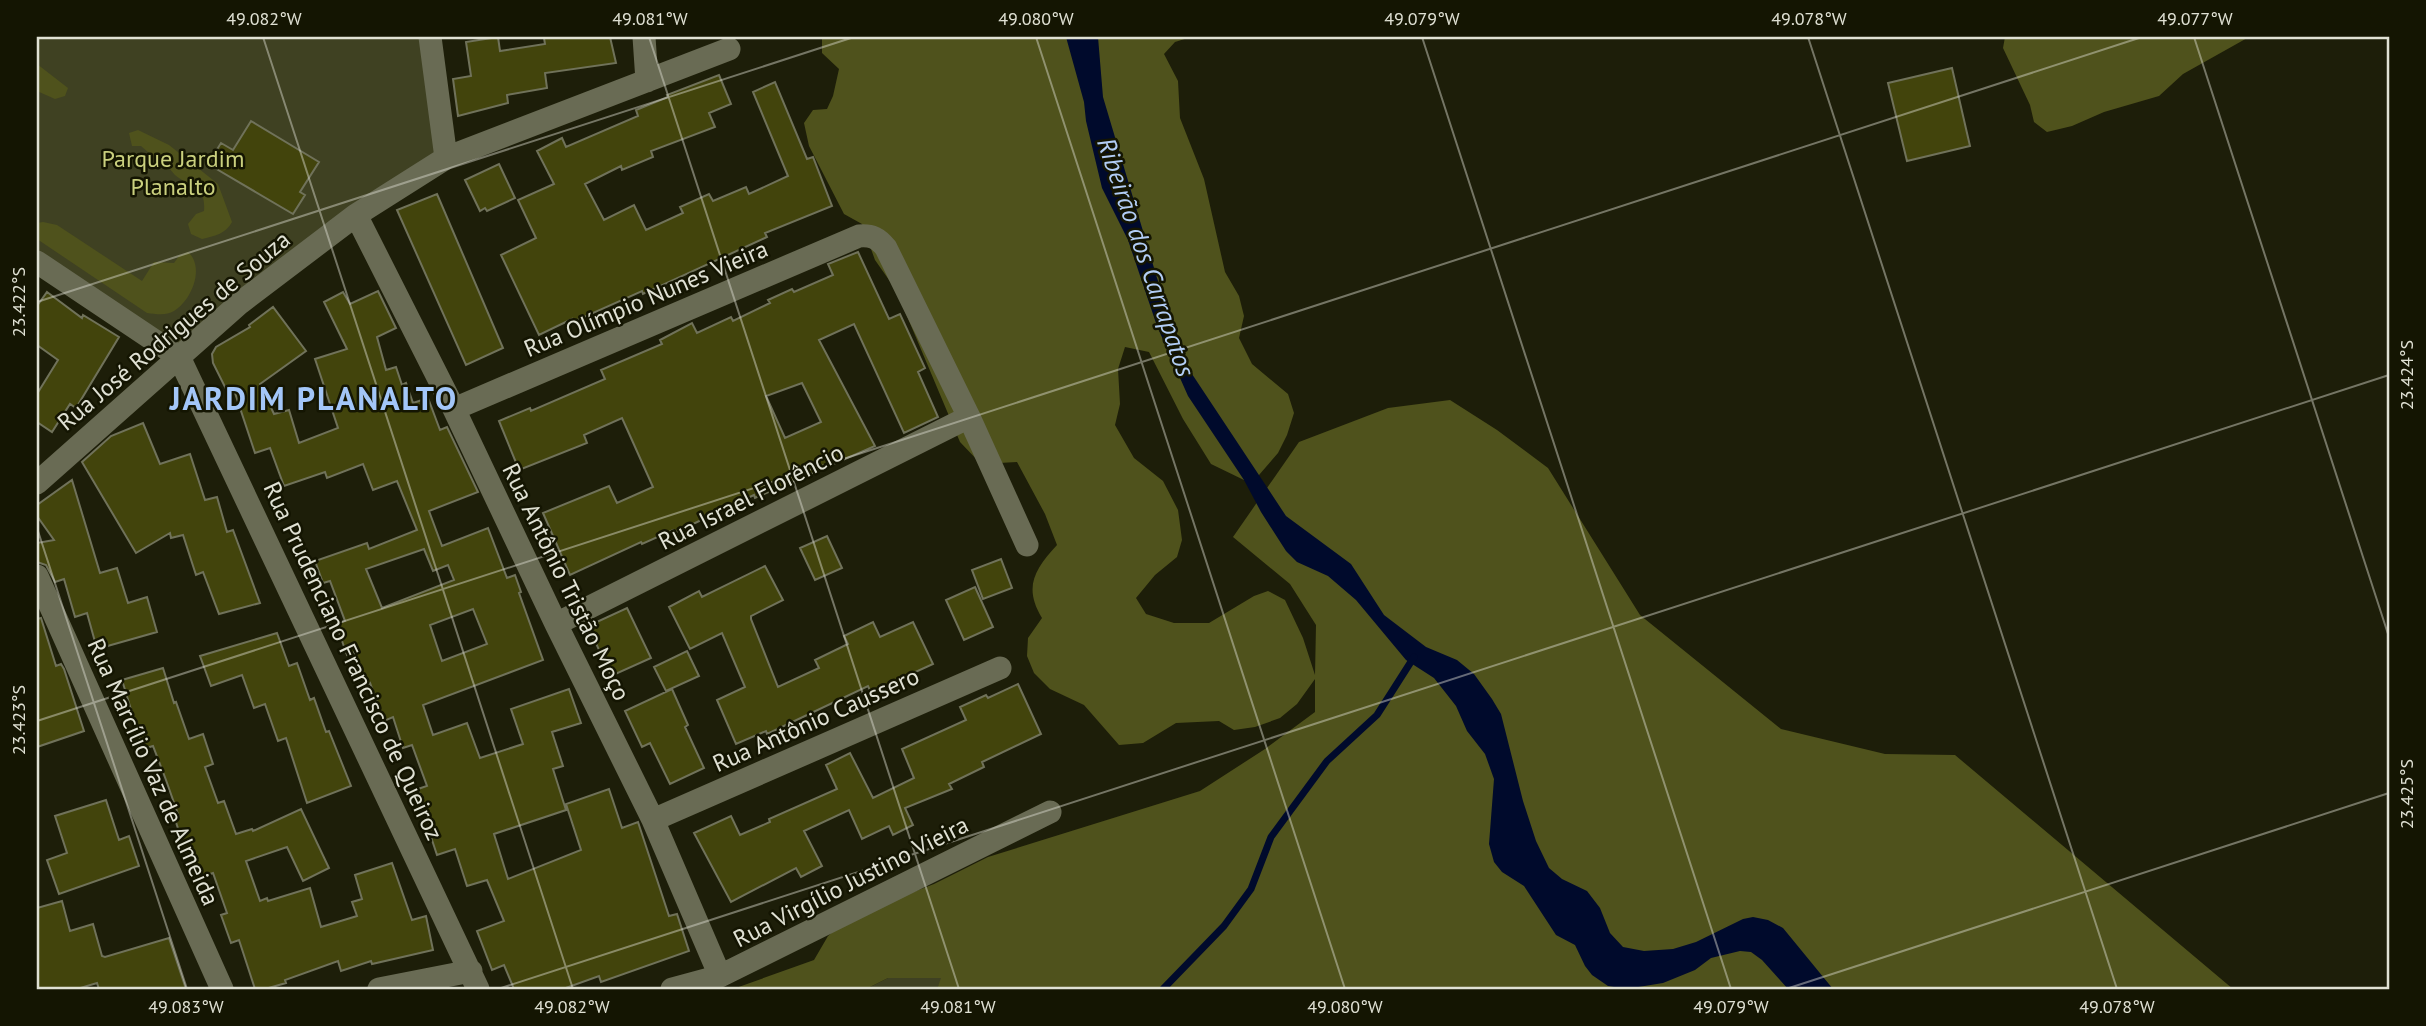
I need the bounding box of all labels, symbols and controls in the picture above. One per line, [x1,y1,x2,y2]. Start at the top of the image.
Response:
text: 49.082°W [226,7,302,30]
text: 49.081°W [612,7,688,30]
text: 49.080°W [998,7,1074,30]
text: 49.079°W [1384,7,1460,30]
text: 49.078°W [1771,7,1847,30]
text: 49.077°W [2157,7,2233,30]
water label: Ribeirão dos Carrapatos [1090,133,1203,381]
park label: Parque Jardim Planalto [102,143,244,202]
street label: Rua José Rodrigues de Souza [51,224,296,437]
street label: Rua Olímpio Nunes Vieira [519,233,773,364]
text: 23.422°S [7,267,30,337]
text: 23.424°S [2395,340,2418,410]
district label: JARDIM PLANALTO [169,377,458,419]
street label: Rua Israel Florêncio [653,436,849,557]
street label: Rua Antônio Tristão Moço [495,458,637,706]
street label: Rua Prudenciano Francisco de Queiroz [257,477,450,845]
street label: Rua Marcílio Vaz de Almeida [81,633,226,910]
street label: Rua Antônio Caussero [708,660,924,779]
text: 23.423°S [7,685,30,755]
text: 23.425°S [2395,759,2418,829]
street label: Rua Virgílio Justino Vieira [728,809,974,954]
text: 49.083°W [148,995,224,1018]
text: 49.082°W [534,995,610,1018]
text: 49.081°W [920,995,996,1018]
text: 49.080°W [1307,995,1383,1018]
text: 49.079°W [1693,995,1769,1018]
text: 49.078°W [2079,995,2155,1018]

